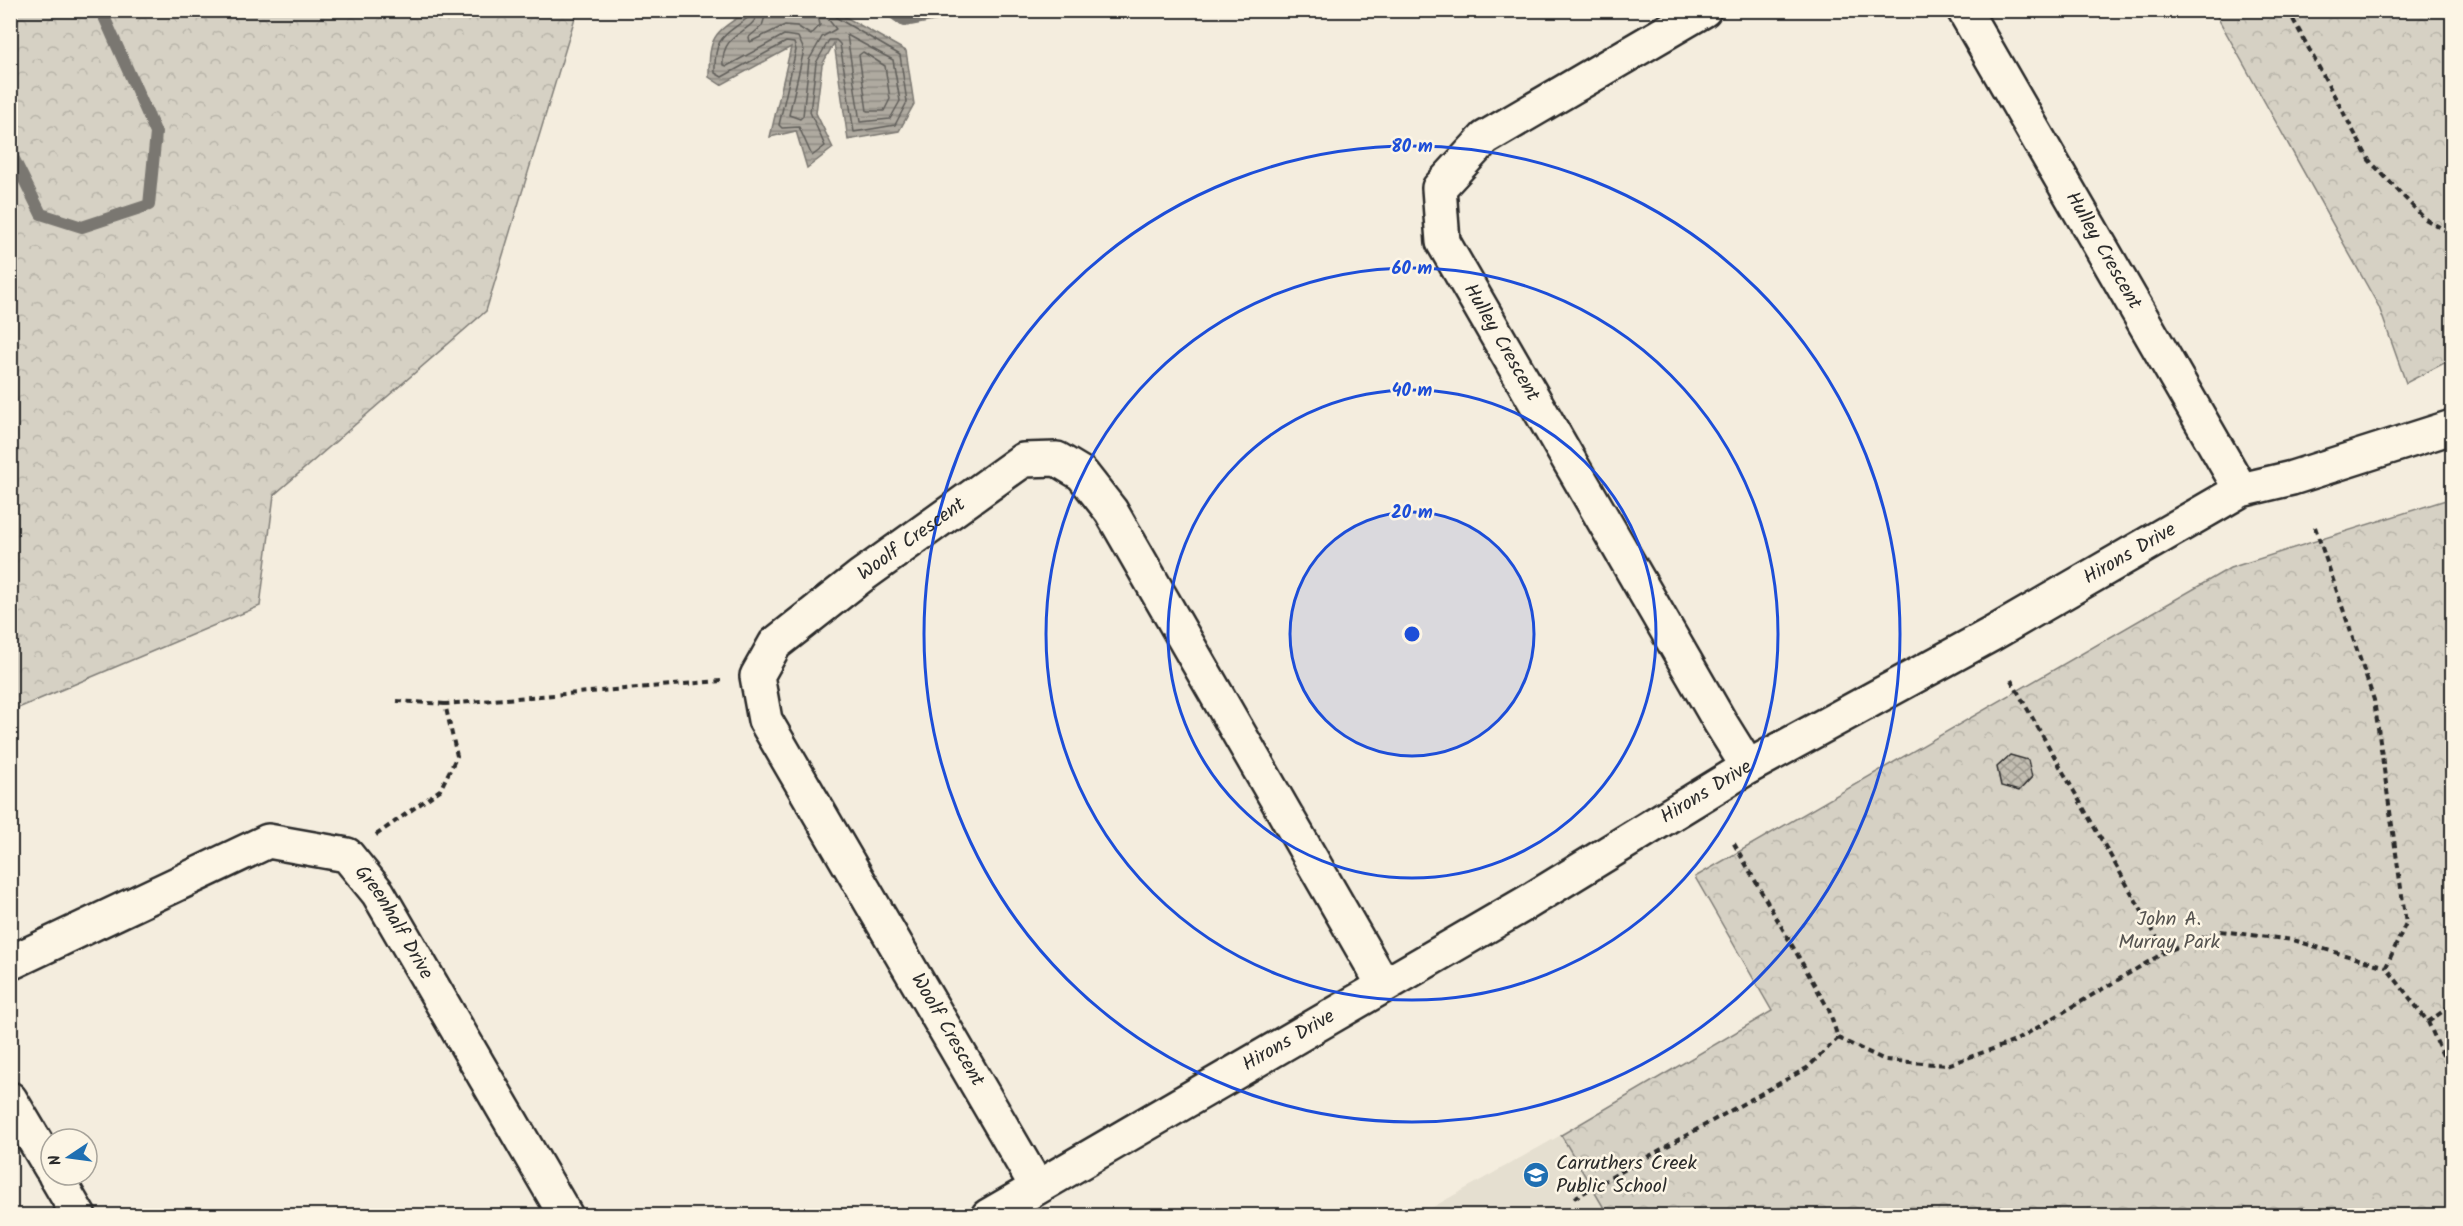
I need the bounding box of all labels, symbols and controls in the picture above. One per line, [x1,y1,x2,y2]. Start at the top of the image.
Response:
text: 80 m [1391,133,1433,162]
street label: Hulley Crescent [2056,186,2150,316]
text: 60 m [1392,255,1433,284]
street label: Hulley Crescent [1454,278,1548,408]
text: 40 m [1392,377,1433,406]
street label: Woolf Crescent [851,490,973,590]
text: 20 m [1391,499,1433,528]
street label: Hirons Drive [2077,515,2182,594]
centre of rings [1402,624,1422,644]
street label: Hirons Drive [1654,752,1759,833]
street label: Greenhalf Drive [346,858,441,986]
park label: John A. Murray Park [2118,904,2220,959]
street label: Woolf Crescent [901,967,993,1093]
street label: Hirons Drive [1236,1001,1341,1081]
north arrow [39,1127,99,1187]
place label: Carruthers Creek Public School [1556,1148,1697,1203]
text: N [43,1152,69,1168]
school or university icon: Carruthers Creek Public School [1521,1160,1551,1190]

